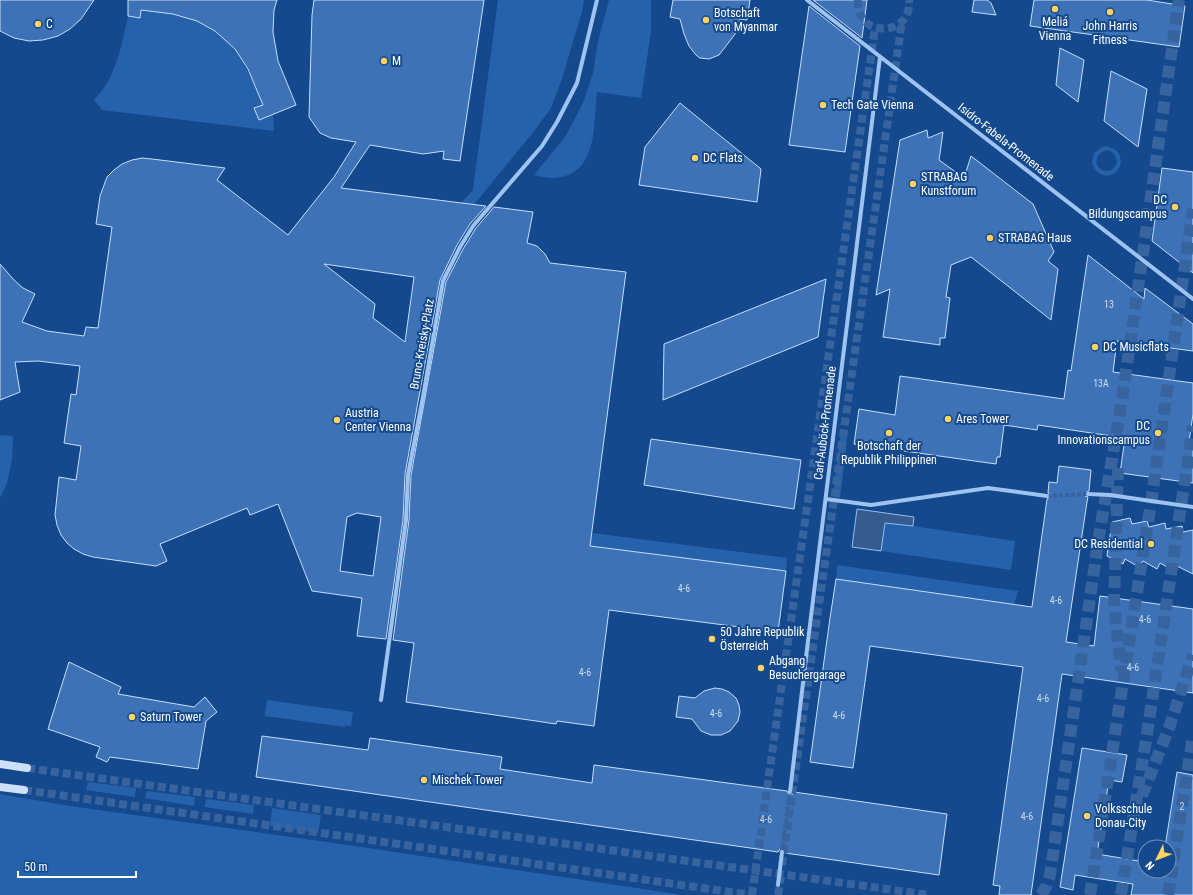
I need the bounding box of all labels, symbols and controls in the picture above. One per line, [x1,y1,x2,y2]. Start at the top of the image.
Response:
marker: Meliá Vienna [1050,4,1060,14]
place label: Botschaft von Myanmar [714,6,778,34]
marker: John Harris Fitness [1105,7,1115,17]
marker: Botschaft von Myanmar [701,15,711,25]
place label: Meliá Vienna [1039,15,1071,43]
place label: C [46,17,53,31]
marker: C [33,19,43,29]
place label: John Harris Fitness [1083,19,1137,47]
place label: M [392,54,401,68]
marker: M [379,56,389,66]
place label: Tech Gate Vienna [831,98,914,112]
marker: Tech Gate Vienna [818,100,828,110]
street label: Isidro-Fabela-Promenade [955,100,1057,184]
place label: DC Flats [703,151,743,165]
marker: DC Flats [690,153,700,163]
place label: STRABAG Kunstforum [921,170,976,198]
marker: STRABAG Kunstforum [908,179,918,189]
place label: DC Bildungscampus [1088,193,1167,221]
marker: DC Bildungscampus [1170,202,1180,212]
place label: STRABAG Haus [998,231,1071,245]
marker: STRABAG Haus [985,233,995,243]
street label: Bruno-Kreisky-Platz [407,297,437,391]
house number: 13 [1104,299,1114,310]
place label: DC Musicflats [1103,340,1169,354]
marker: DC Musicflats [1090,342,1100,352]
street label: Carl-Auböck-Promenade [811,365,839,481]
house number: 13A [1093,378,1109,389]
place label: Austria Center Vienna [345,406,412,434]
place label: Ares Tower [956,412,1009,426]
marker: Ares Tower [943,414,953,424]
marker: Austria Center Vienna [332,415,342,425]
place label: DC Innovationscampus [1058,419,1150,447]
marker: Botschaft der Republik Philippinen [884,428,894,438]
marker: DC Innovationscampus [1153,428,1163,438]
place label: Botschaft der Republik Philippinen [841,439,937,467]
place label: DC Residential [1074,537,1143,551]
marker: DC Residential [1146,539,1156,549]
house number: 4-6 [678,583,690,594]
house number: 4-6 [1050,595,1062,606]
house number: 4-6 [1139,614,1151,625]
place label: 50 Jahre Republik Österreich [720,625,805,653]
marker: 50 Jahre Republik Österreich [707,634,717,644]
place label: Abgang Besuchergarage [769,654,846,682]
house number: 4-6 [1127,662,1139,673]
marker: Abgang Besuchergarage [756,663,766,673]
house number: 4-6 [579,667,591,678]
house number: 4-6 [1037,693,1049,704]
house number: 4-6 [710,708,722,719]
place label: Saturn Tower [140,710,202,724]
house number: 4-6 [833,710,845,721]
marker: Saturn Tower [127,712,137,722]
place label: Mischek Tower [432,773,503,787]
marker: Mischek Tower [419,775,429,785]
house number: 2 [1180,801,1185,812]
place label: Volksschule Donau-City [1095,802,1152,830]
house number: 4-6 [1021,811,1033,822]
marker: Volksschule Donau-City [1082,811,1092,821]
house number: 4-6 [760,814,772,825]
north arrow [1137,839,1177,879]
scale bar [18,853,136,879]
text: N [1143,858,1157,872]
text: 50 m [24,860,48,874]

